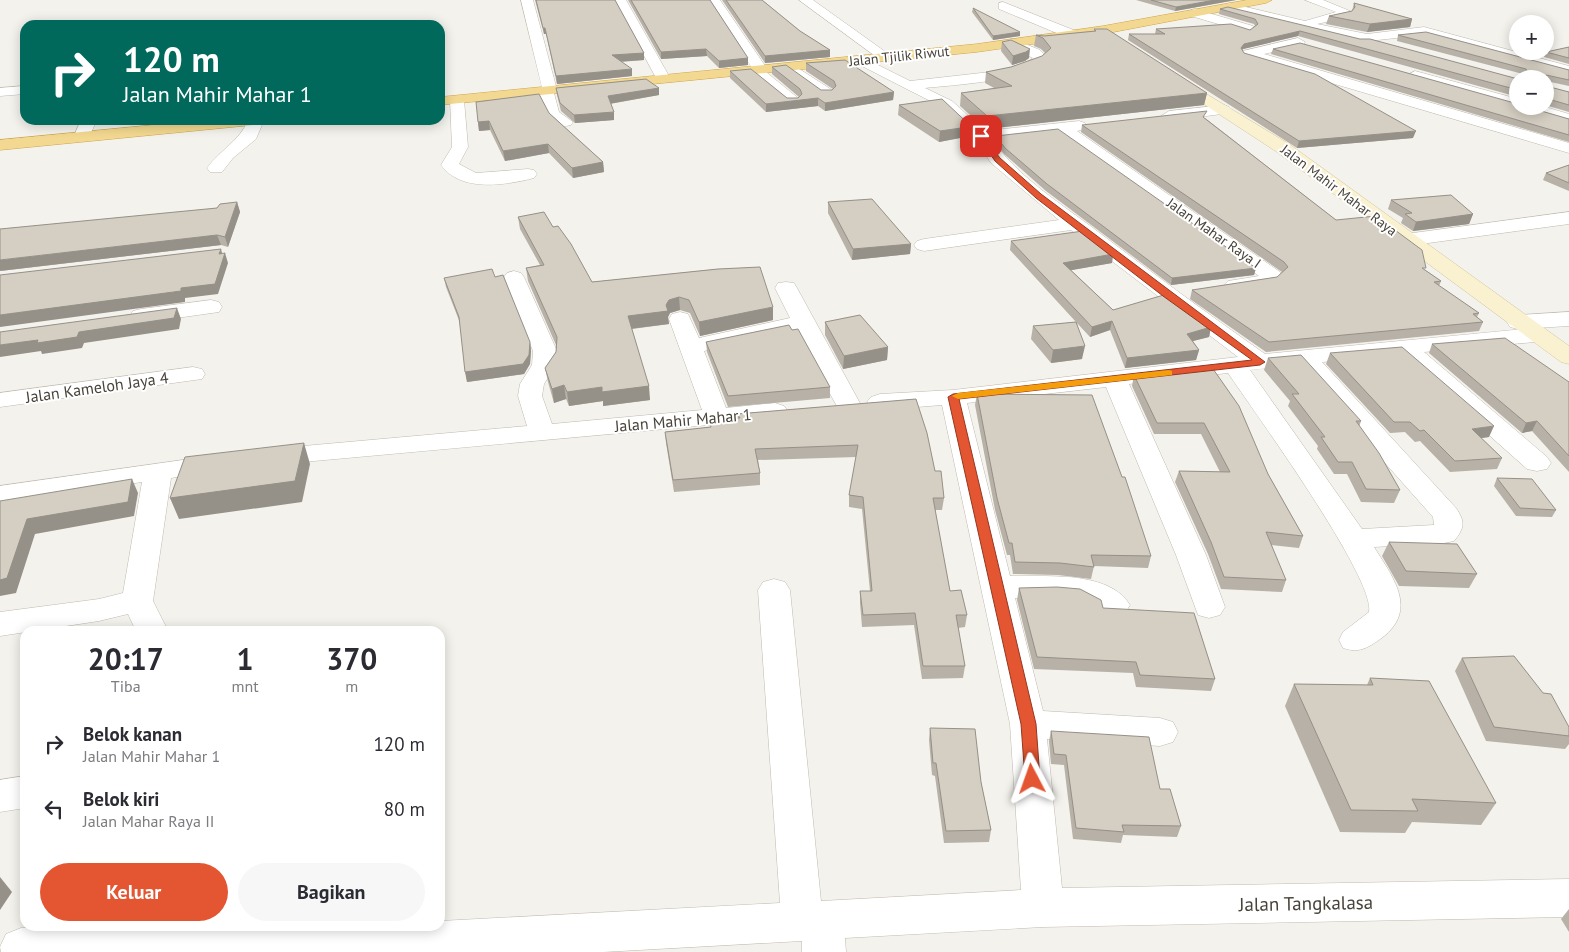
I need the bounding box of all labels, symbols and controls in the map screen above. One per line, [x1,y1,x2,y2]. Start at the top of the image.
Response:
map controls [1509,15,1554,115]
button: + [1509,15,1554,60]
text: 120 m [123,36,220,82]
icon: right [40,40,105,105]
street label: Jalan Tjilik Riwut [847,42,950,70]
button: − [1509,70,1554,115]
text: Jalan Mahir Mahar 1 [123,80,312,108]
pin [960,115,1002,157]
icon: arrive [967,122,995,150]
street label: Jalan Mahir Mahar Raya [1276,140,1401,240]
street label: Jalan Mahar Raya I [1163,193,1265,272]
street label: Jalan Kameloh Jaya 4 [23,367,170,407]
street label: Jalan Mahir Mahar 1 [613,404,752,436]
text: 20:17 [88,639,164,678]
text: 1 [237,639,254,678]
text: 370 [326,639,377,678]
text: Tiba [111,676,141,696]
text: mnt [231,676,259,696]
text: m [345,676,358,696]
text: Belok kanan [83,722,182,746]
icon: right [40,730,68,758]
text: 120 m [373,732,425,756]
text: Jalan Mahir Mahar 1 [83,746,220,766]
position arrow [1005,752,1057,804]
text: Belok kiri [83,787,159,811]
icon: left [40,795,68,823]
text: 80 m [384,797,425,821]
text: Jalan Mahar Raya II [83,811,215,831]
button: Keluar [40,863,228,921]
button: Bagikan [238,863,425,921]
street label: Jalan Tangkalasa [1238,890,1373,916]

